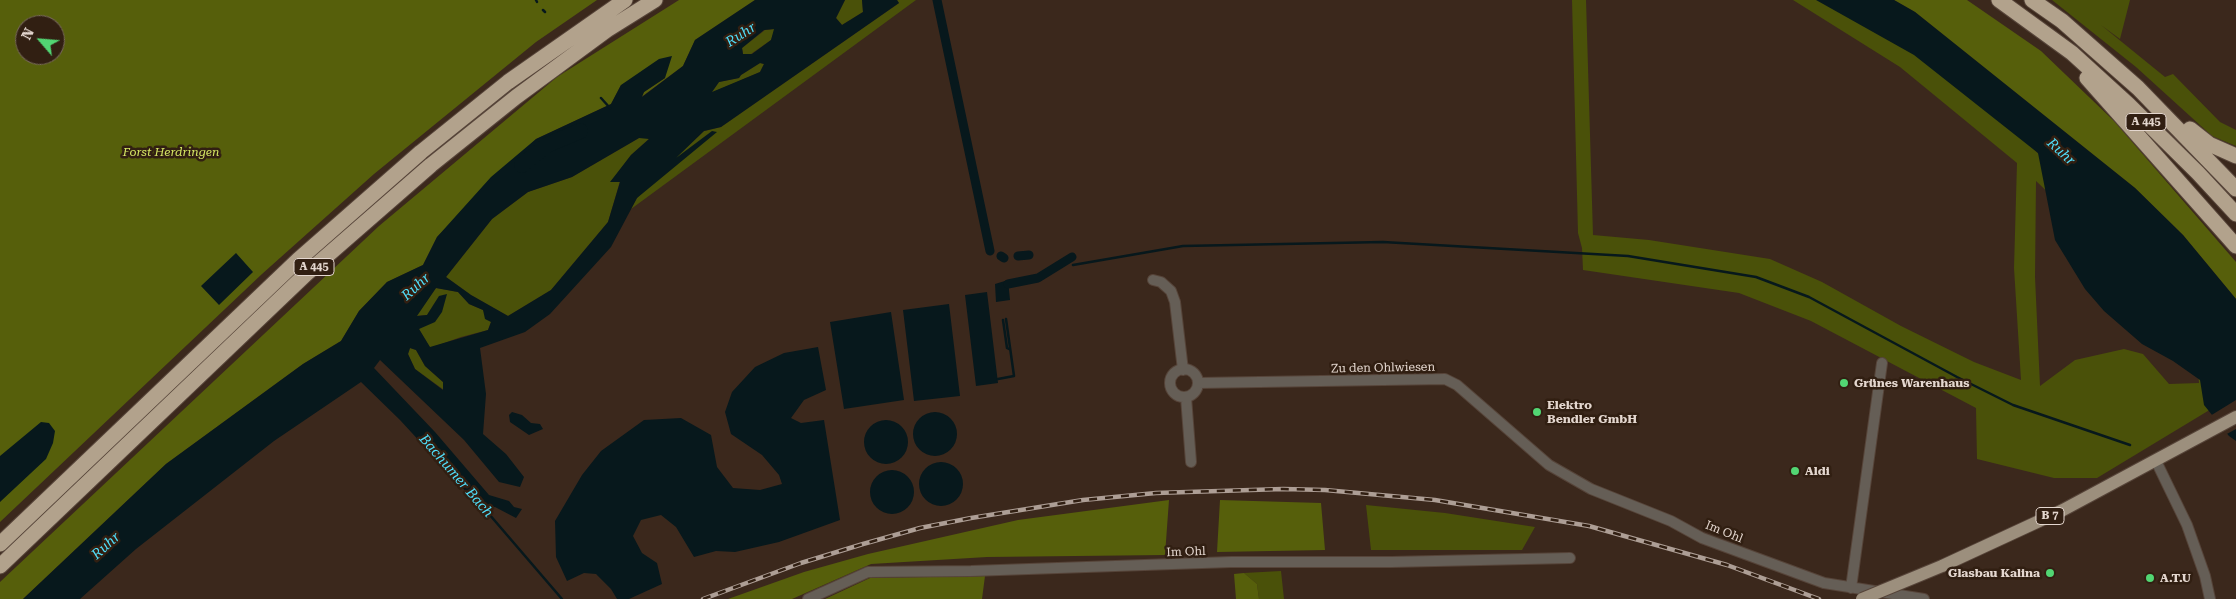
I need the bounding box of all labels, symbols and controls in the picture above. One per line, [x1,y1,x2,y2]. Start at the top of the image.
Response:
north arrow [15,15,65,65]
water label: Ruhr [723,19,759,51]
text: N [18,25,37,42]
road number: A 445 [2126,114,2166,130]
water label: Ruhr [2043,135,2079,169]
park label: Forst Herdringen [123,145,219,159]
road number: A 445 [294,258,334,276]
water label: Ruhr [398,270,434,304]
street label: Zu den Ohlwiesen [1331,360,1435,376]
place label: Grünes Warenhaus [1854,376,1969,390]
marker: Grünes Warenhaus [1838,377,1850,389]
place label: Elektro Bendler GmbH [1547,398,1637,426]
marker: Elektro Bendler GmbH [1531,406,1543,418]
water label: Bachumer Bach [415,431,497,521]
place label: Aldi [1805,464,1830,478]
marker: Aldi [1789,465,1801,477]
road number: B 7 [2036,508,2064,524]
street label: Im Ohl [1703,518,1745,546]
water label: Ruhr [88,529,124,563]
street label: Im Ohl [1166,544,1206,560]
place label: Glasbau Kalina [1948,566,2040,580]
marker: Glasbau Kalina [2044,567,2056,579]
place label: A.T.U [2160,571,2191,585]
marker: A.T.U [2144,572,2156,584]

